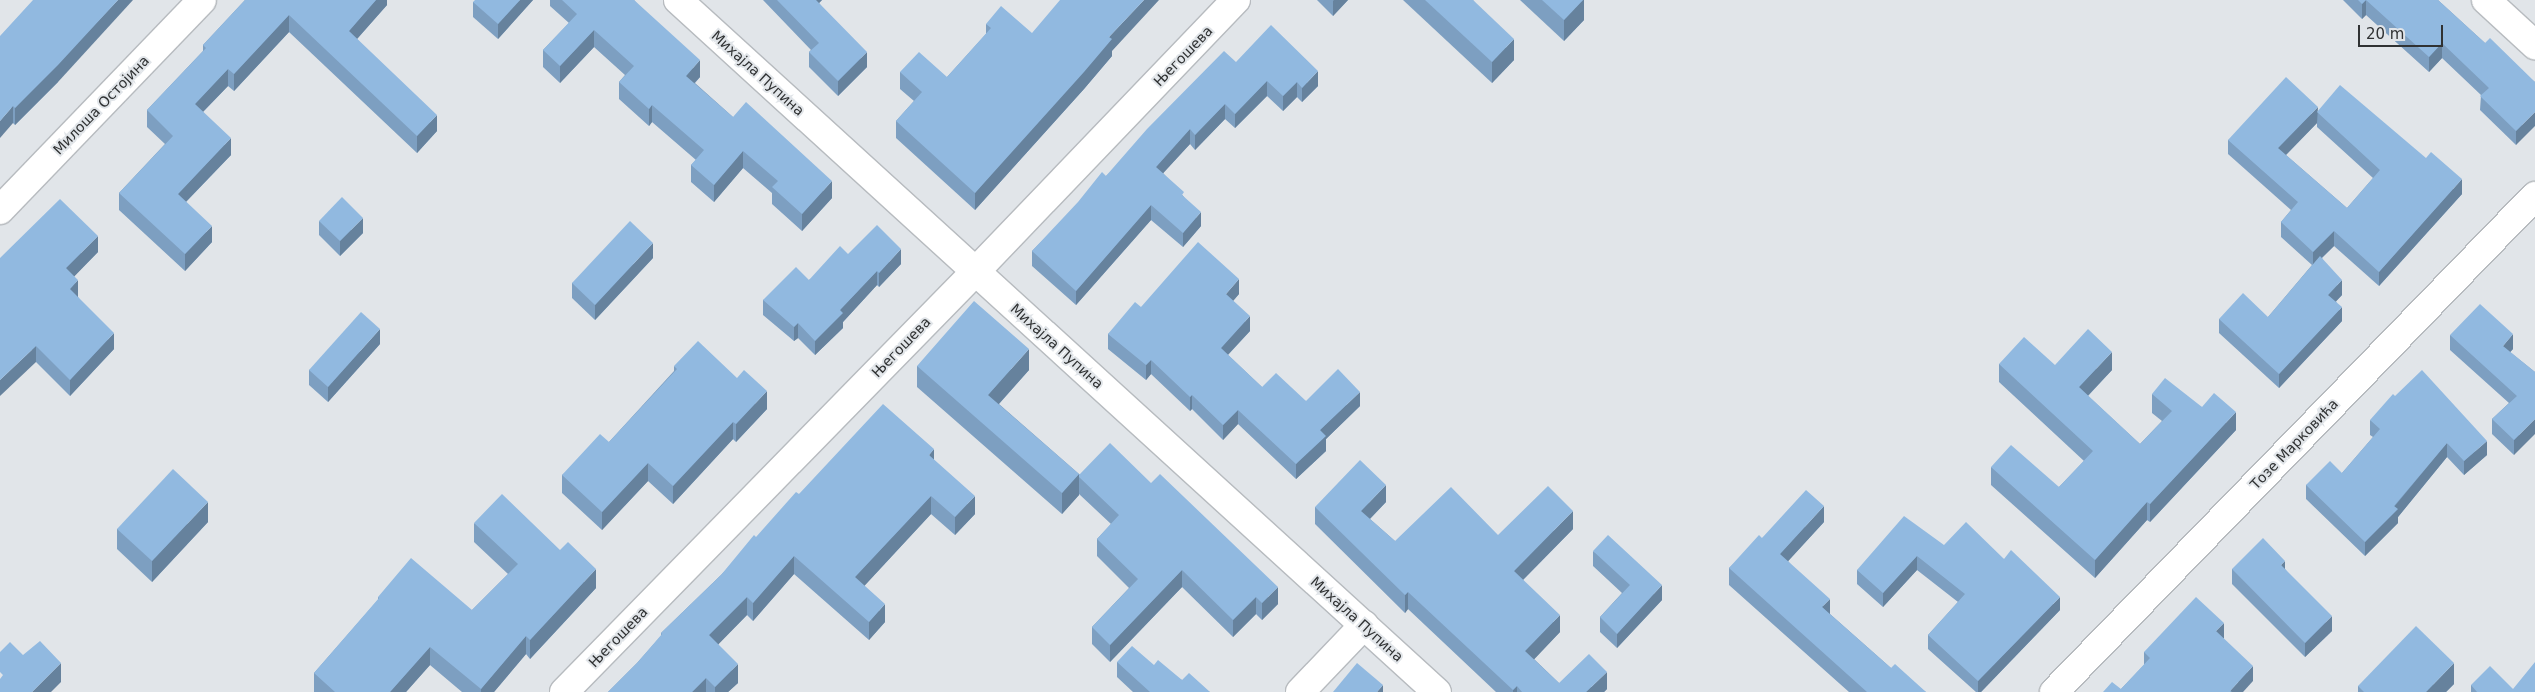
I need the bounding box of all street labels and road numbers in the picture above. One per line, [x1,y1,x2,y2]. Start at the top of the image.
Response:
street label: Његошева [1150,22,1216,90]
street label: Михајла Пупина [708,27,808,119]
street label: Милоша Остојина [50,52,152,158]
street label: Михајла Пупина [1007,300,1107,392]
street label: Његошева [868,313,934,381]
street label: Тозе Марковића [2247,395,2341,493]
street label: Михајла Пупина [1307,573,1407,665]
street label: Његошева [585,603,651,671]

